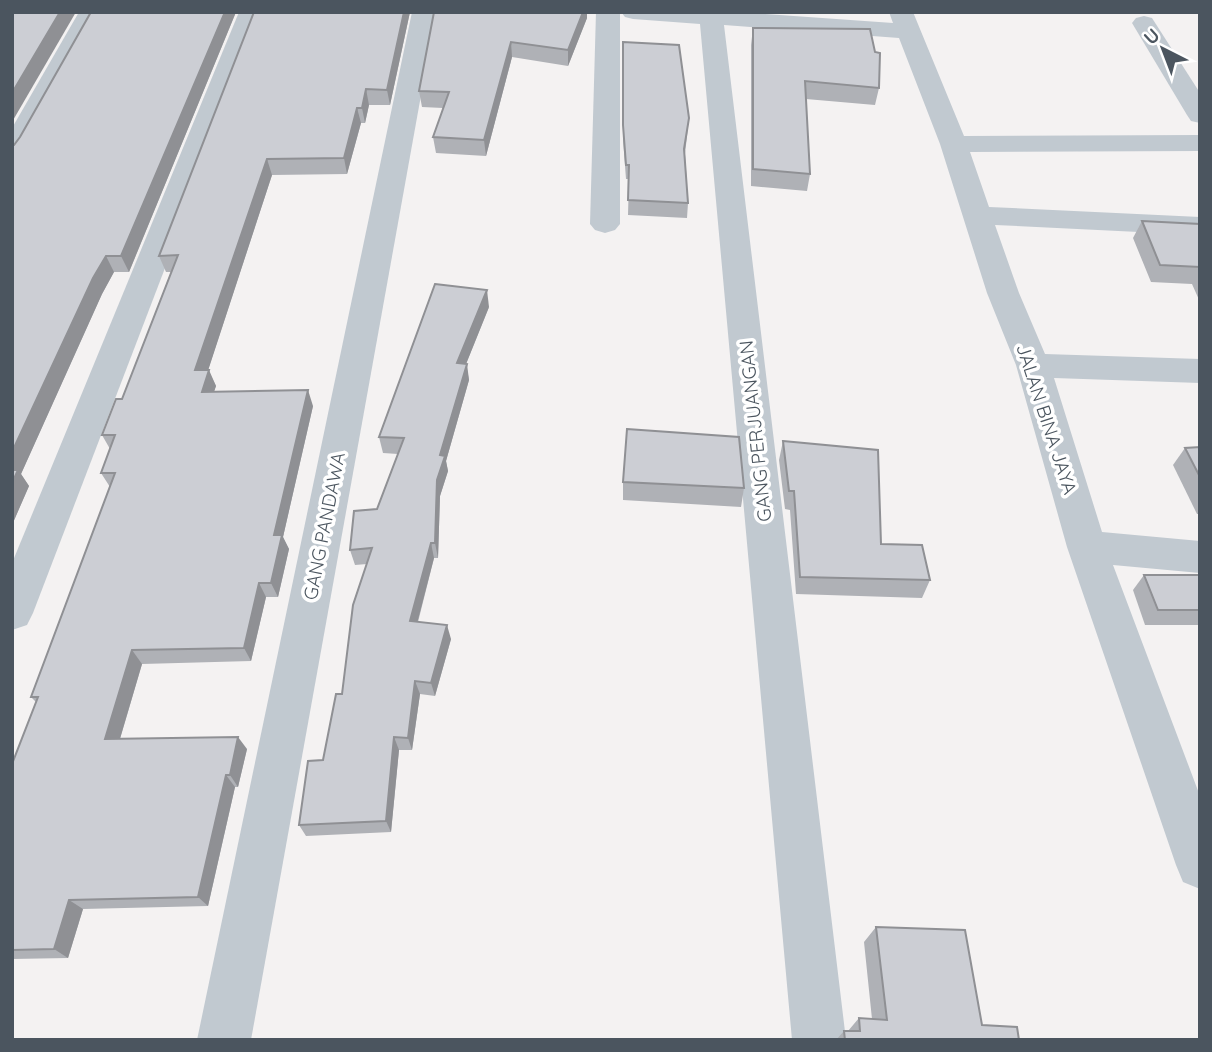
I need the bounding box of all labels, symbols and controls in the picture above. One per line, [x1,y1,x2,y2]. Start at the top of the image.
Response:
north arrow [1128,14,1198,84]
text: U [1139,23,1165,50]
street label: GANG PERJUANGAN [734,339,776,523]
street label: JALAN BINA JAYA [1011,341,1083,497]
street label: GANG PANDAWA [298,450,350,602]

